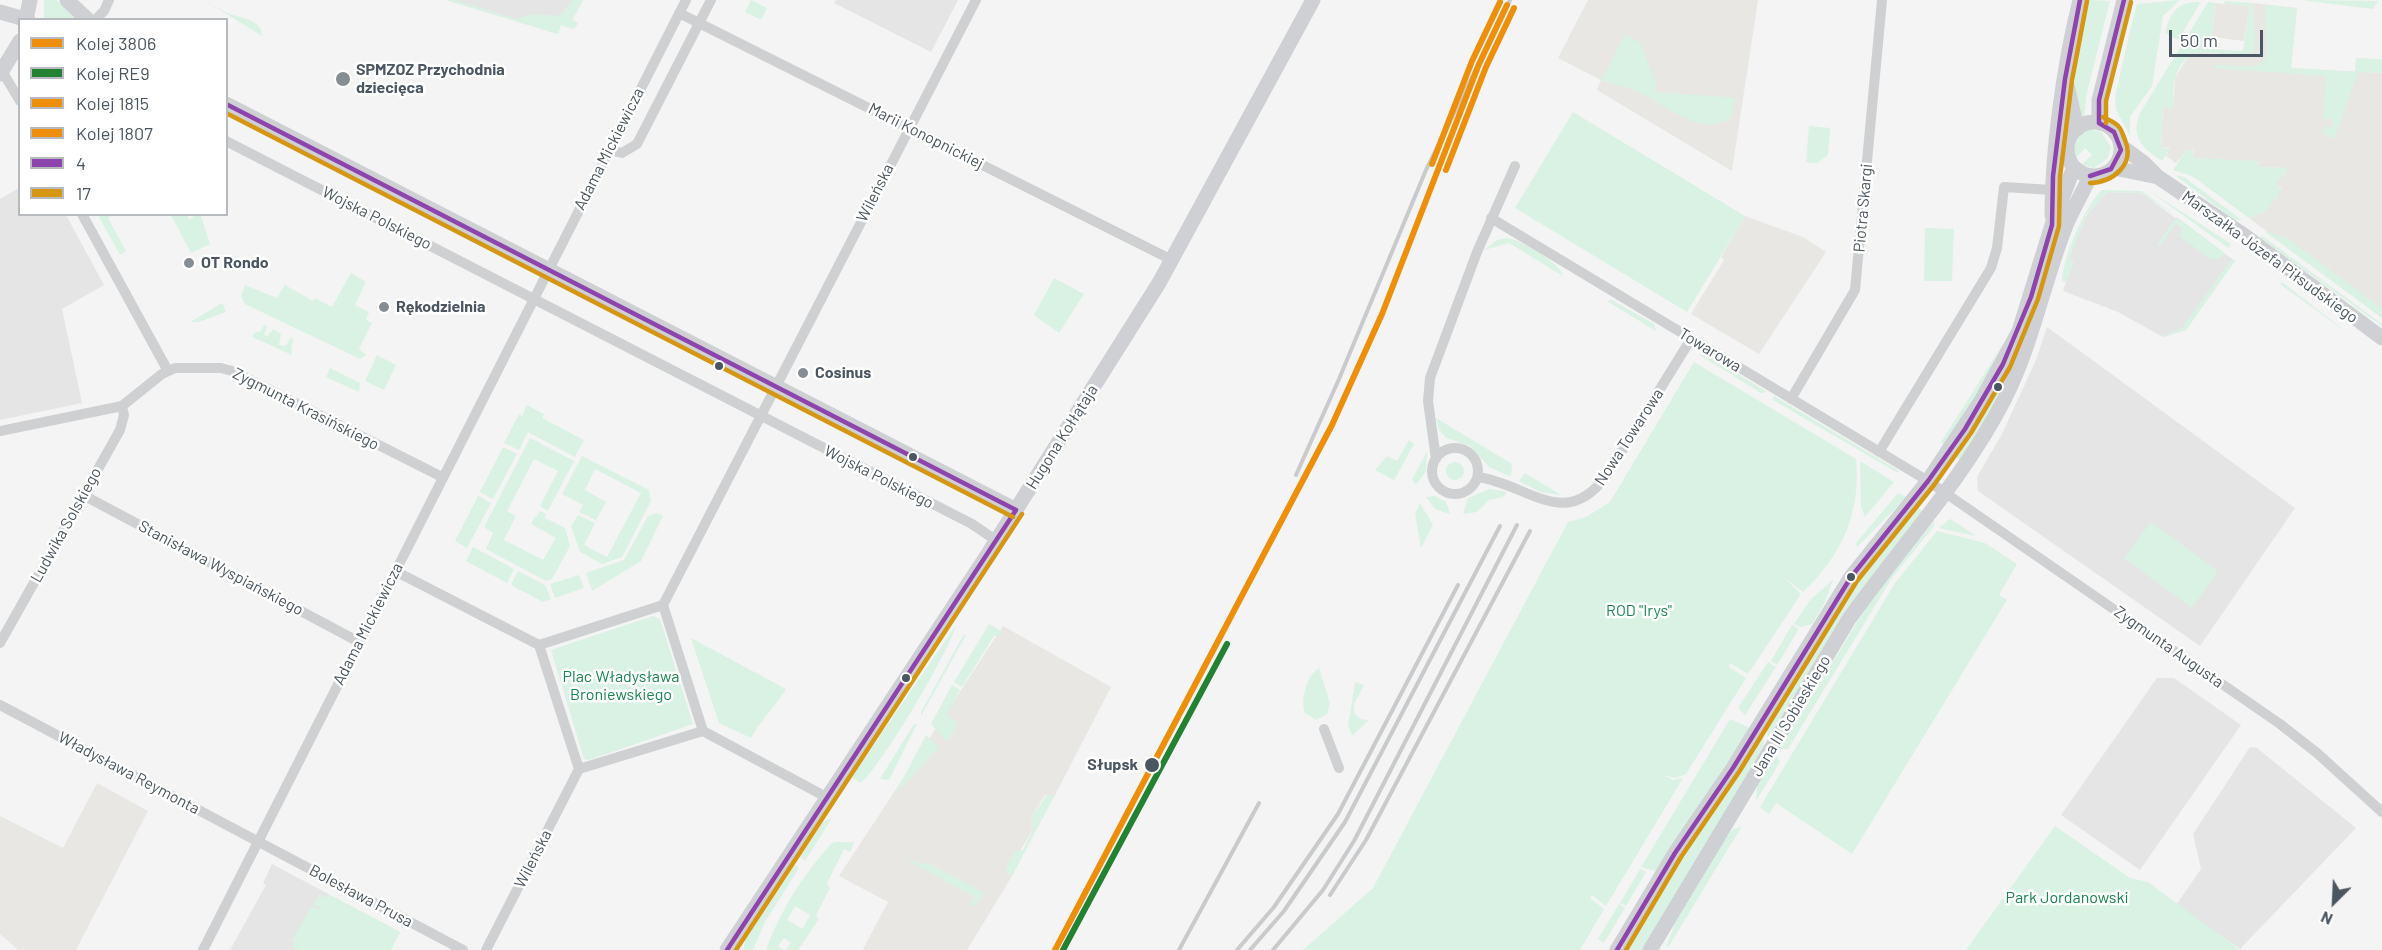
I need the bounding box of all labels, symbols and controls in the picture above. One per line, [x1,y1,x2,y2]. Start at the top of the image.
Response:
legend [18,18,228,216]
scale bar [2172,18,2266,56]
text: 50 m [2180,29,2218,51]
text: Kolej 3806 [76,32,156,54]
place label: SPMZOZ Przychodnia dziecięca [356,60,505,98]
text: Kolej RE9 [76,62,150,84]
marker: SPMZOZ Przychodnia dziecięca [334,70,352,88]
street label: Adama Mickiewicza [570,85,648,213]
text: Kolej 1815 [76,92,149,114]
street label: Marii Konopnickiej [865,99,987,173]
text: Kolej 1807 [76,122,153,144]
text: 4 [76,152,86,174]
street label: Wileńska [852,161,898,225]
street label: Piotra Skargi [1850,163,1876,253]
text: 17 [76,182,91,204]
street label: Wojska Polskiego [319,182,435,254]
street label: Marszałka Józefa Piłsudskiego [2178,187,2362,327]
place label: OT Rondo [201,253,269,273]
marker: OT Rondo [182,256,196,270]
place label: Rękodzielnia [396,297,486,317]
marker: Rękodzielnia [377,300,391,314]
street label: Towarowa [1675,324,1745,376]
unlabelled marker [713,360,725,372]
place label: Cosinus [815,363,871,383]
street label: Zygmunta Krasińskiego [230,364,382,454]
marker: Cosinus [796,366,810,380]
street label: Hugona Kołłątaja [1022,381,1102,493]
unlabelled marker [1992,381,2004,393]
street label: Nowa Towarowa [1591,385,1667,489]
street label: Wojska Polskiego [821,441,937,513]
unlabelled marker [907,451,919,463]
street label: Ludwika Solskiego [26,464,106,586]
street label: Stanisława Wyspiańskiego [135,516,307,620]
street label: Adama Mickiewicza [329,560,407,688]
unlabelled marker [1845,571,1857,583]
park label: ROD "Irys" [1606,601,1672,621]
street label: Zygmunta Augusta [2111,602,2227,692]
street label: Jana III Sobieskiego [1747,652,1835,780]
park label: Plac Władysława Broniewskiego [563,667,679,705]
unlabelled marker [900,672,912,684]
street label: Władysława Reymonta [55,728,203,818]
place label: Słupsk [1087,755,1138,775]
marker: Słupsk [1143,756,1161,774]
street label: Wileńska [510,827,556,891]
street label: Bolesława Prusa [306,861,416,931]
north arrow [2304,872,2364,932]
park label: Park Jordanowski [2006,888,2128,908]
text: N [2318,908,2335,930]

